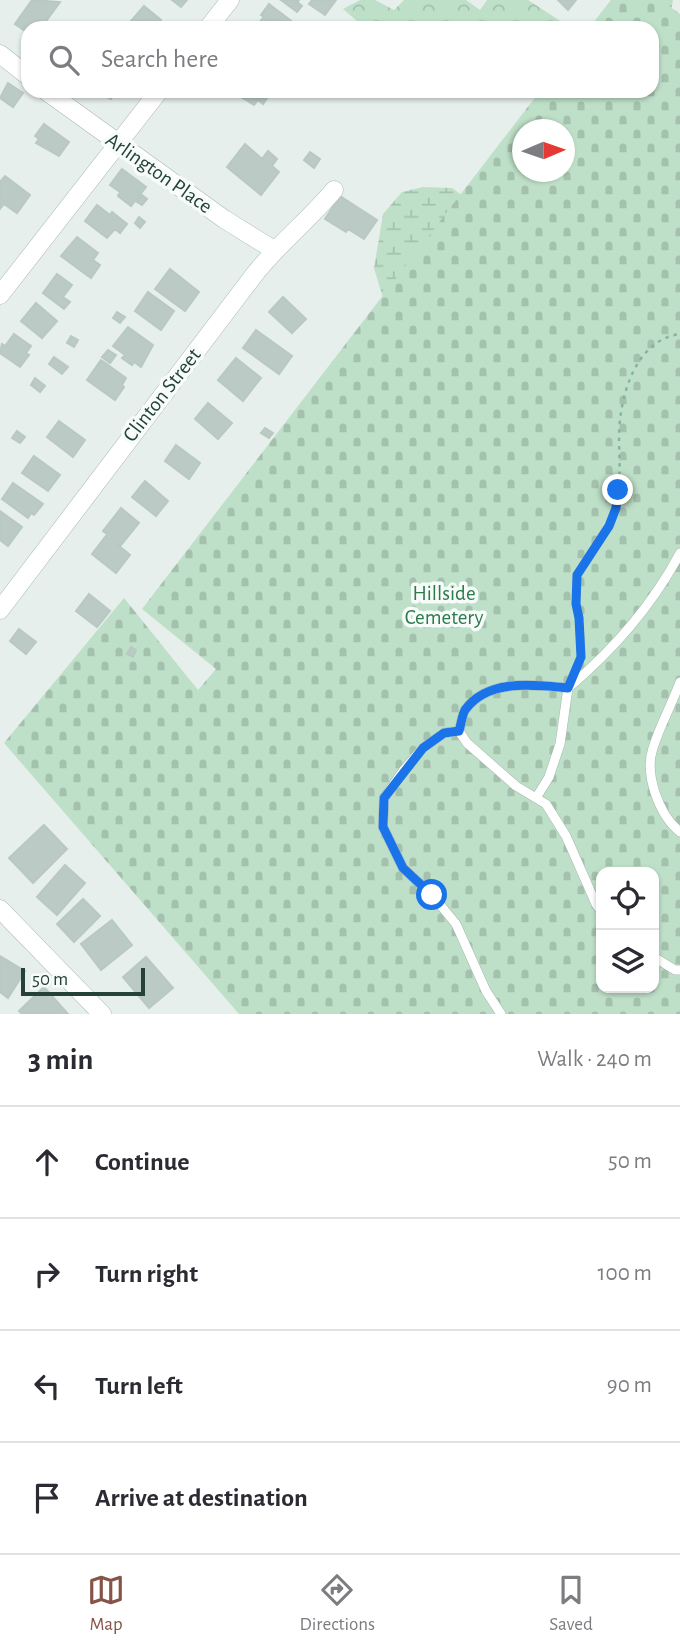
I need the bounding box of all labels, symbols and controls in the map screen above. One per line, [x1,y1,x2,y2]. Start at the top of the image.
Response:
search box [21,21,659,98]
icon: search [45,41,83,79]
text: Search here [101,46,219,72]
north arrow [512,119,575,182]
street label: Arlington Place [102,129,216,217]
street label: Clinton Street [119,344,205,446]
route end [602,474,633,505]
park label: Hillside Cemetery [405,583,483,628]
map controls [596,867,659,993]
button: locate [596,867,659,930]
route start [416,879,447,910]
button: layers [596,930,659,993]
scale bar [21,965,145,997]
text: 50 m [32,970,68,989]
text: 3 min [28,1045,93,1075]
text: Walk · 240 m [537,1048,652,1071]
icon: ahead [28,1143,66,1181]
text: Continue [95,1149,190,1175]
text: 50 m [608,1150,652,1173]
icon: right [28,1255,66,1293]
text: Turn right [95,1261,198,1287]
text: 100 m [598,1262,652,1285]
icon: left [28,1367,66,1405]
text: Turn left [95,1373,183,1399]
text: 90 m [607,1374,652,1397]
icon: arrive [28,1479,66,1517]
text: Arrive at destination [95,1485,308,1511]
tab: Map [87,1571,125,1636]
tab: Directions [299,1571,375,1636]
tab: Saved [549,1571,593,1636]

